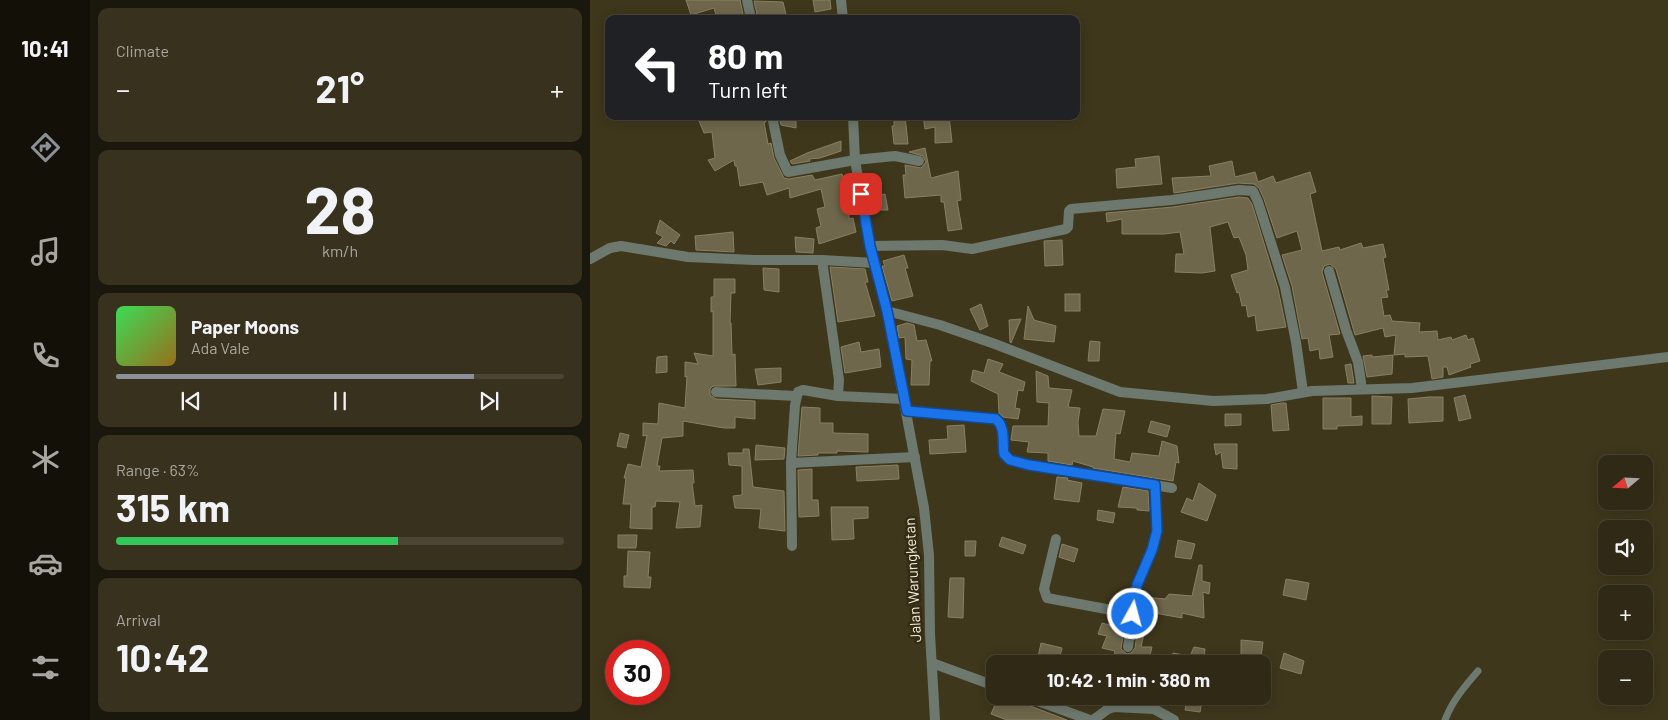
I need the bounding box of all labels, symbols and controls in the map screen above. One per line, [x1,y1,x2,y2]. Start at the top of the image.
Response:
text: 80 m [708,34,783,76]
text: 10:41 [21,35,69,61]
icon: left [625,35,690,100]
text: Climate [116,41,169,60]
text: 21° [316,65,364,111]
text: − [116,72,130,106]
text: + [550,72,564,106]
text: Turn left [708,76,788,102]
icon: directions [28,130,63,165]
text: 28 [304,169,376,247]
pin [840,173,882,215]
icon: arrive [847,180,875,208]
icon: music [28,234,63,269]
text: km/h [322,241,358,260]
text: Paper Moons [191,315,299,338]
icon: phone [28,338,63,373]
text: Ada Vale [191,338,250,357]
icon: previous [177,387,205,415]
icon: pause [326,387,354,415]
icon: next [475,387,503,415]
icon: climate [28,442,63,477]
north arrow [1598,455,1652,510]
map controls [1598,455,1653,705]
text: Range · 63% [116,460,200,479]
text: 315 km [116,484,230,530]
street label: Jalan Warungketan [900,517,924,643]
button: sound [1598,520,1653,575]
icon: car [28,546,63,581]
button: + [1598,585,1653,640]
position arrow [1106,587,1158,639]
text: Arrival [116,610,161,629]
text: 10:42 [116,634,209,680]
speed limit sign: 30 [605,640,670,705]
icon: filters [28,650,63,685]
button: − [1598,650,1653,705]
text: 10:42 · 1 min · 380 m [1047,668,1210,691]

